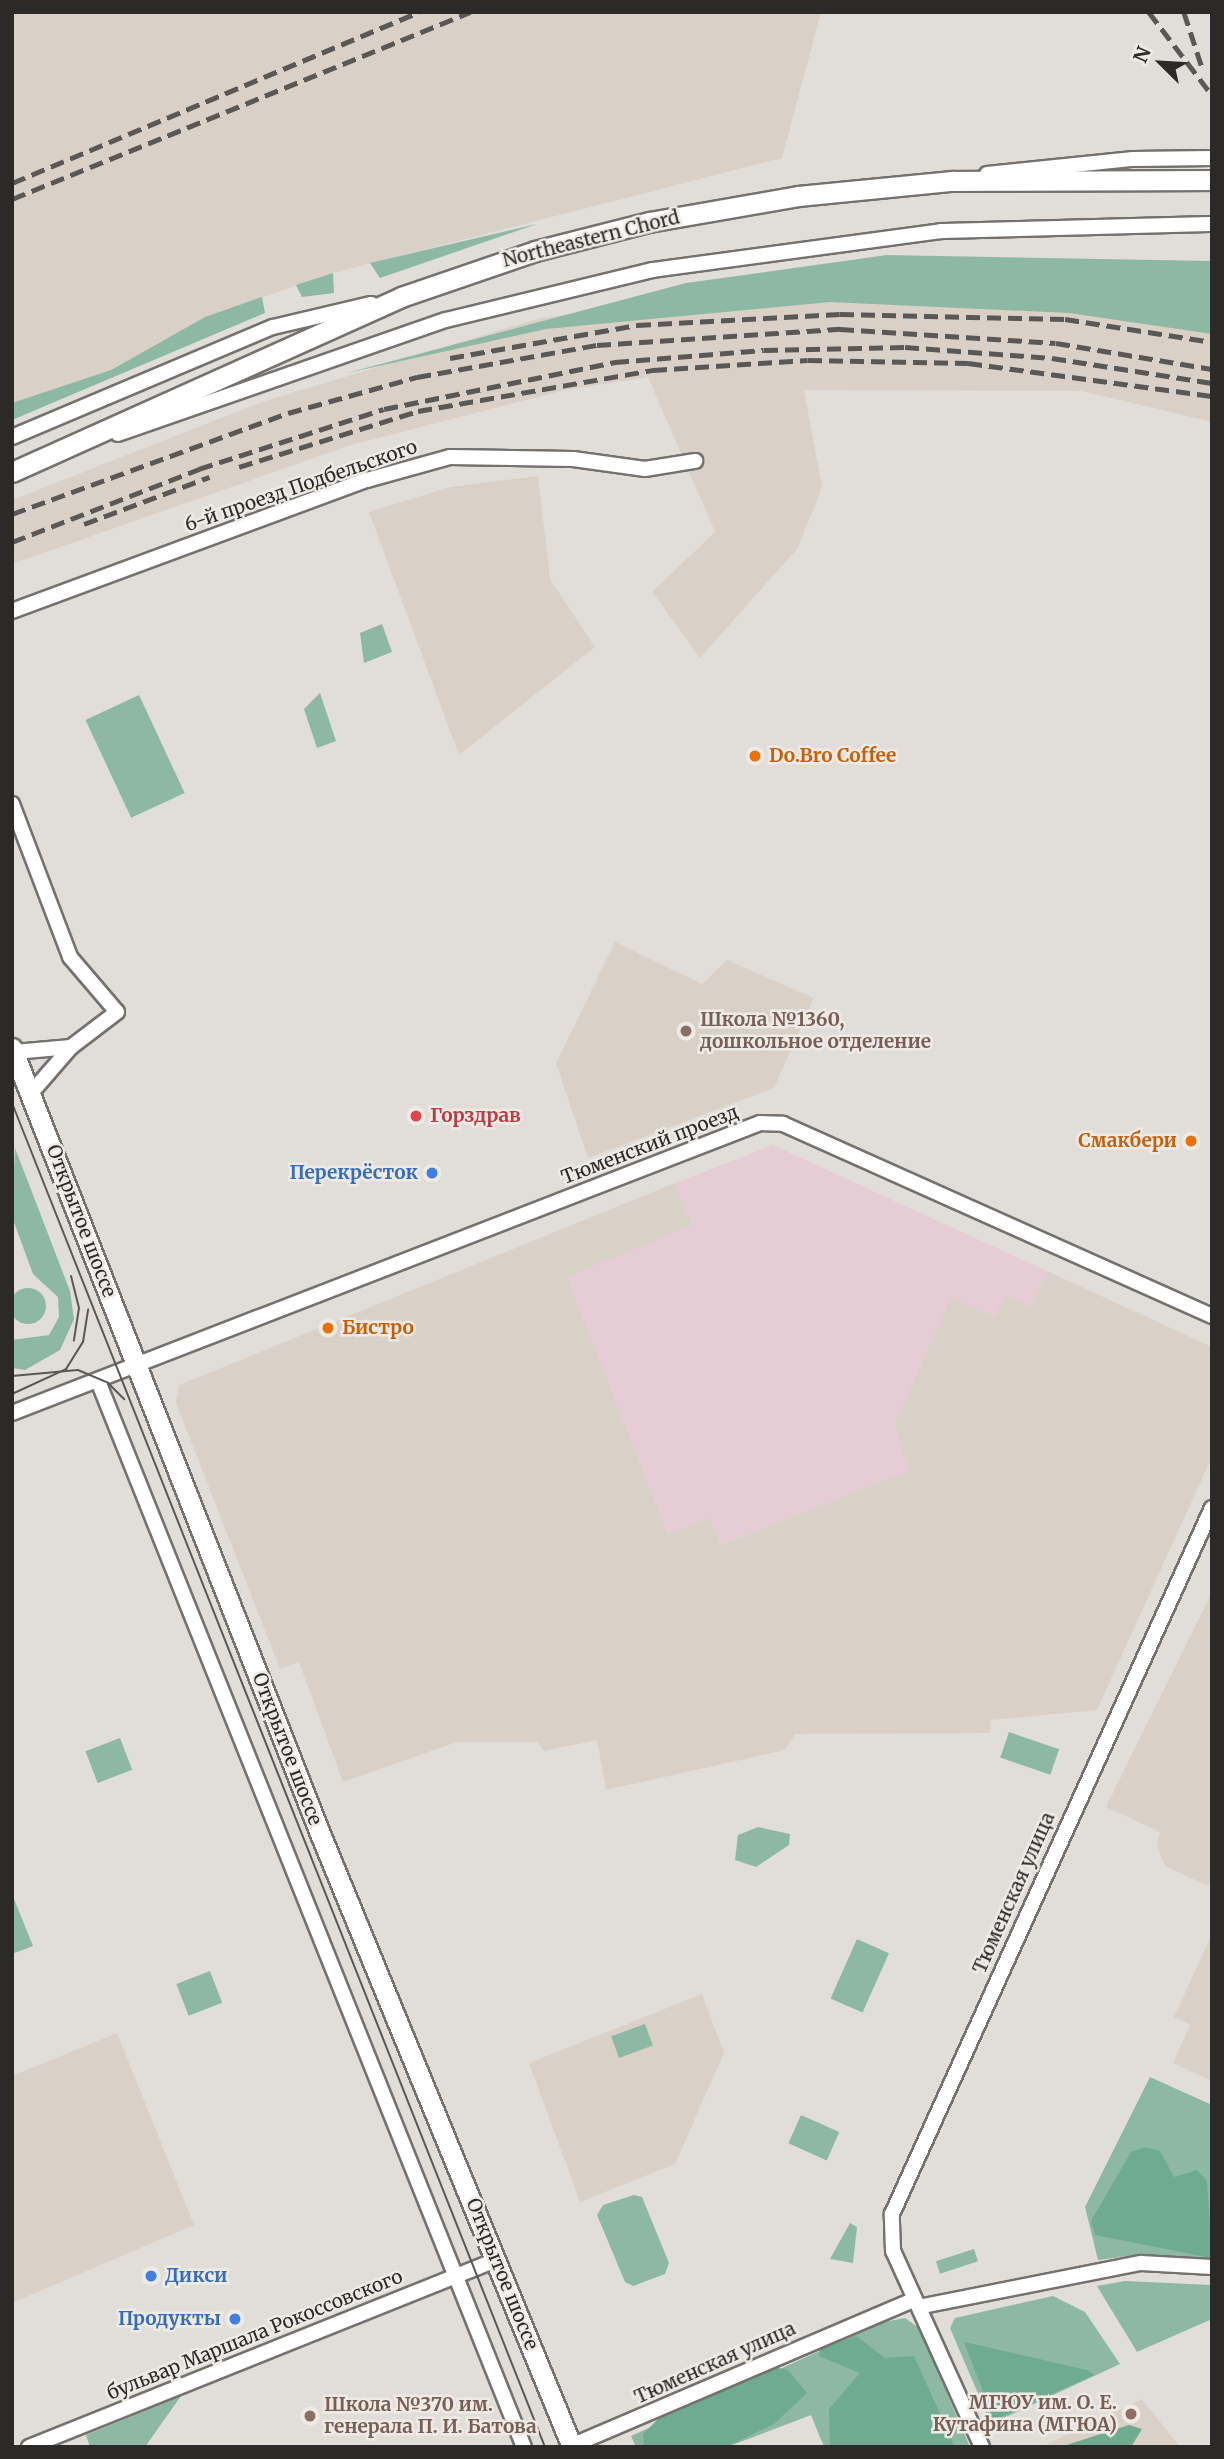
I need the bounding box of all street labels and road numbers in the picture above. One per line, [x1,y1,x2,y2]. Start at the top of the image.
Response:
street label: Northeastern Chord [500,206,682,272]
street label: 6-й проезд Подбельского [182,435,420,537]
street label: Тюменский проезд [558,1101,742,1189]
street label: Открытое шоссе [41,1142,121,1300]
street label: Открытое шоссе [247,1670,327,1828]
street label: Тюменская улица [968,1809,1060,1977]
street label: Открытое шоссе [461,2195,543,2353]
street label: бульвар Маршала Рокоссовского [104,2265,406,2405]
street label: Тюменская улица [631,2317,799,2409]

